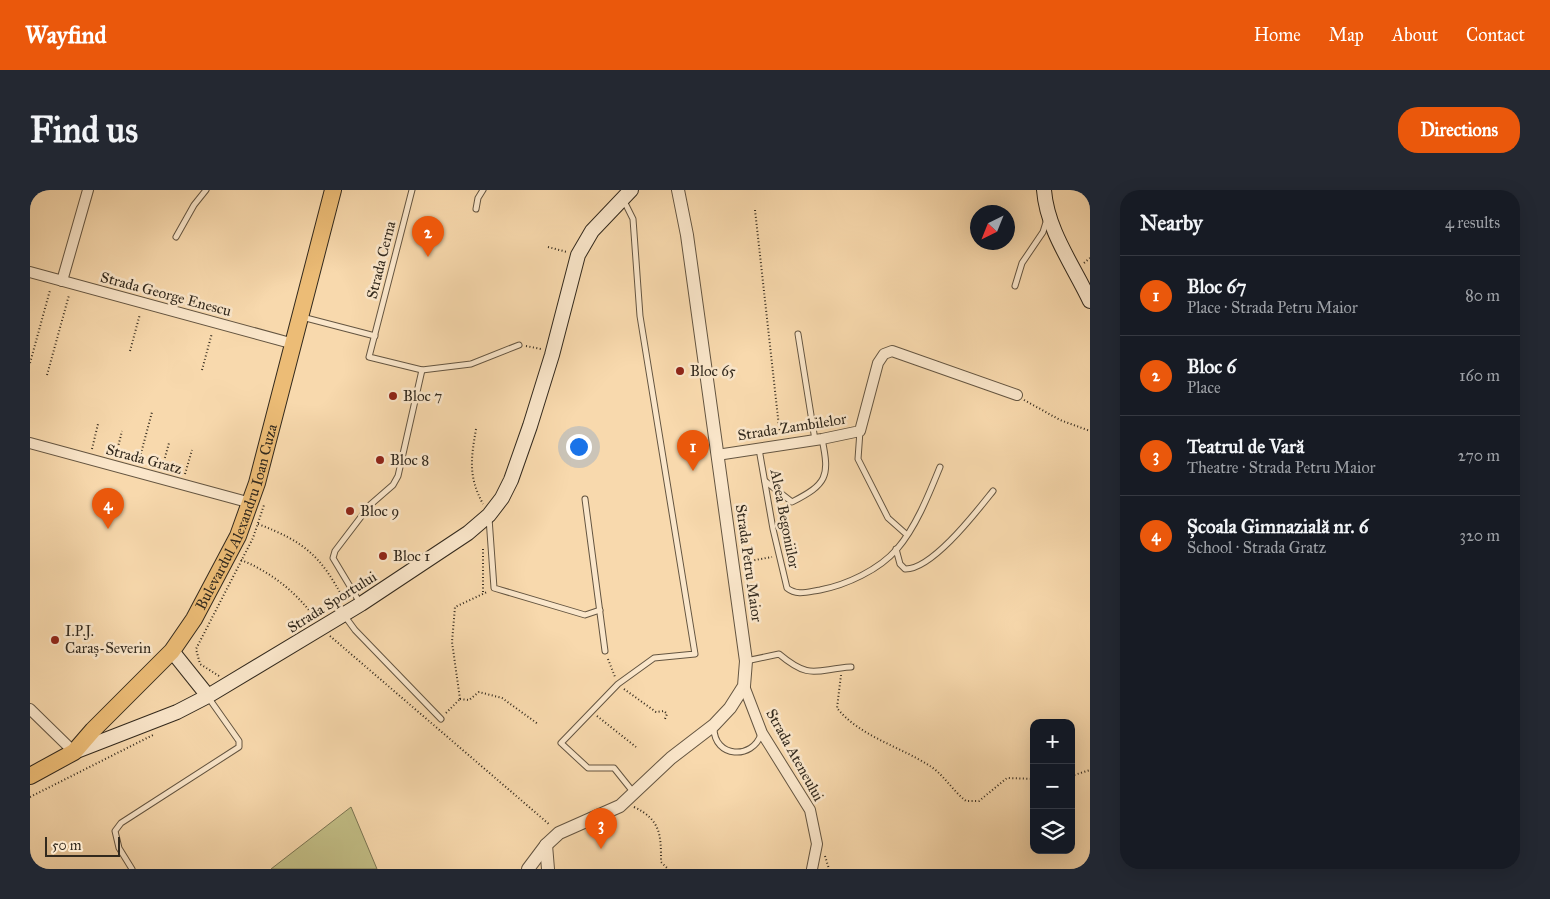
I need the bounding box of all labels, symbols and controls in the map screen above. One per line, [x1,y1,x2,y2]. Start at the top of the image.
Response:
text: Wayfind [25,20,107,50]
text: Home [1254,24,1301,46]
text: Map [1329,24,1364,46]
text: About [1392,24,1438,46]
text: Contact [1466,24,1525,46]
button: Directions [1398,107,1520,153]
text: Find us [30,109,138,152]
north arrow [970,205,1015,250]
text: Nearby [1140,210,1203,236]
text: 4 results [1445,213,1500,232]
pin: 2 [412,216,444,257]
street label: Strada Cerna [363,219,400,301]
street label: Strada George Enescu [99,268,233,320]
text: Bloc 67 [1187,275,1246,298]
text: 1 [1153,286,1159,305]
text: 80 m [1465,286,1500,305]
text: Place · Strada Petru Maior [1187,298,1358,317]
text: Bloc 6 [1187,355,1236,378]
place label: Bloc 65 [690,362,736,380]
marker: Bloc 65 [674,365,686,377]
text: 2 [1152,366,1160,385]
text: 160 m [1459,366,1500,385]
text: Place [1187,378,1221,397]
place label: Bloc 7 [403,387,442,405]
marker: Bloc 7 [387,390,399,402]
street label: Strada Zambilelor [736,409,848,444]
street label: Bulevardul Alexandru Ioan Cuza [192,422,281,613]
pin: 1 [677,430,709,471]
your location [566,434,592,460]
text: Teatrul de Vară [1187,435,1304,458]
street label: Strada Gratz [104,440,184,478]
text: 3 [1153,446,1159,465]
text: 270 m [1458,446,1500,465]
place label: Bloc 8 [390,451,429,469]
marker: Bloc 8 [374,454,386,466]
text: Theatre · Strada Petru Maior [1187,458,1376,477]
street label: Aleea Begoniilor [766,467,804,570]
pin: 4 [92,488,124,529]
place label: Bloc 9 [360,502,399,520]
street label: Strada Petru Maior [732,503,766,623]
marker: Bloc 9 [344,505,356,517]
text: Școala Gimnazială nr. 6 [1187,515,1368,538]
text: 4 [1152,526,1160,545]
text: 320 m [1460,526,1500,545]
text: School · Strada Gratz [1187,538,1326,557]
place label: Bloc 1 [393,547,430,565]
marker: Bloc 1 [377,550,389,562]
street label: Strada Sportului [284,567,380,637]
place label: I.P.J. Caraș-Severin [65,622,151,657]
marker: I.P.J. Caraș-Severin [49,634,61,646]
street label: Strada Ateneului [762,706,828,804]
map controls [1030,719,1075,854]
button: + [1030,719,1075,764]
button: − [1030,764,1075,809]
pin: 3 [585,808,617,849]
button: layers [1030,809,1075,854]
scale bar [45,834,120,857]
text: 50 m [52,837,81,854]

